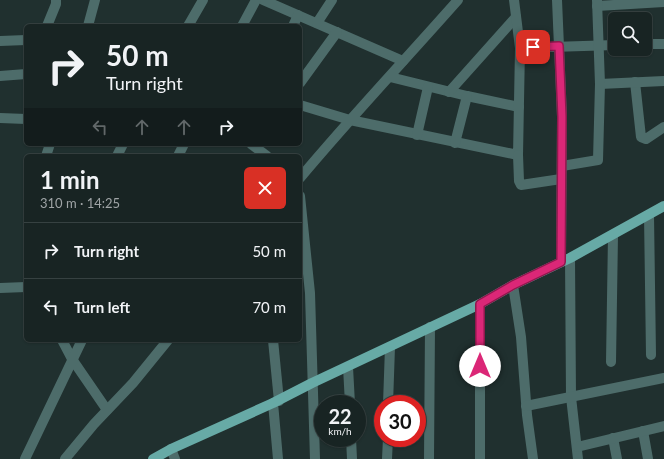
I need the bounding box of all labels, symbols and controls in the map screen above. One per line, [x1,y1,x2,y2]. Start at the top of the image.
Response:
map controls [608,12,652,56]
button: search [608,12,652,56]
pin [516,30,550,64]
icon: arrive [522,36,544,58]
text: 50 m [106,38,169,72]
icon: right [40,40,92,92]
text: Turn right [106,72,183,94]
icon: left [89,116,111,138]
icon: ahead [131,116,153,138]
icon: ahead [173,116,195,138]
icon: right [215,116,237,138]
text: 1 min [40,165,100,194]
button: close [244,167,286,209]
text: 310 m · 14:25 [40,195,120,211]
icon: right [40,240,62,262]
text: Turn right [74,242,139,260]
text: 50 m [252,242,286,260]
icon: left [40,296,62,318]
text: Turn left [74,298,130,316]
text: 70 m [252,298,286,316]
position arrow [459,345,501,387]
speed limit sign: 30 [374,395,426,447]
text: 22 [328,404,352,428]
text: km/h [328,425,352,437]

